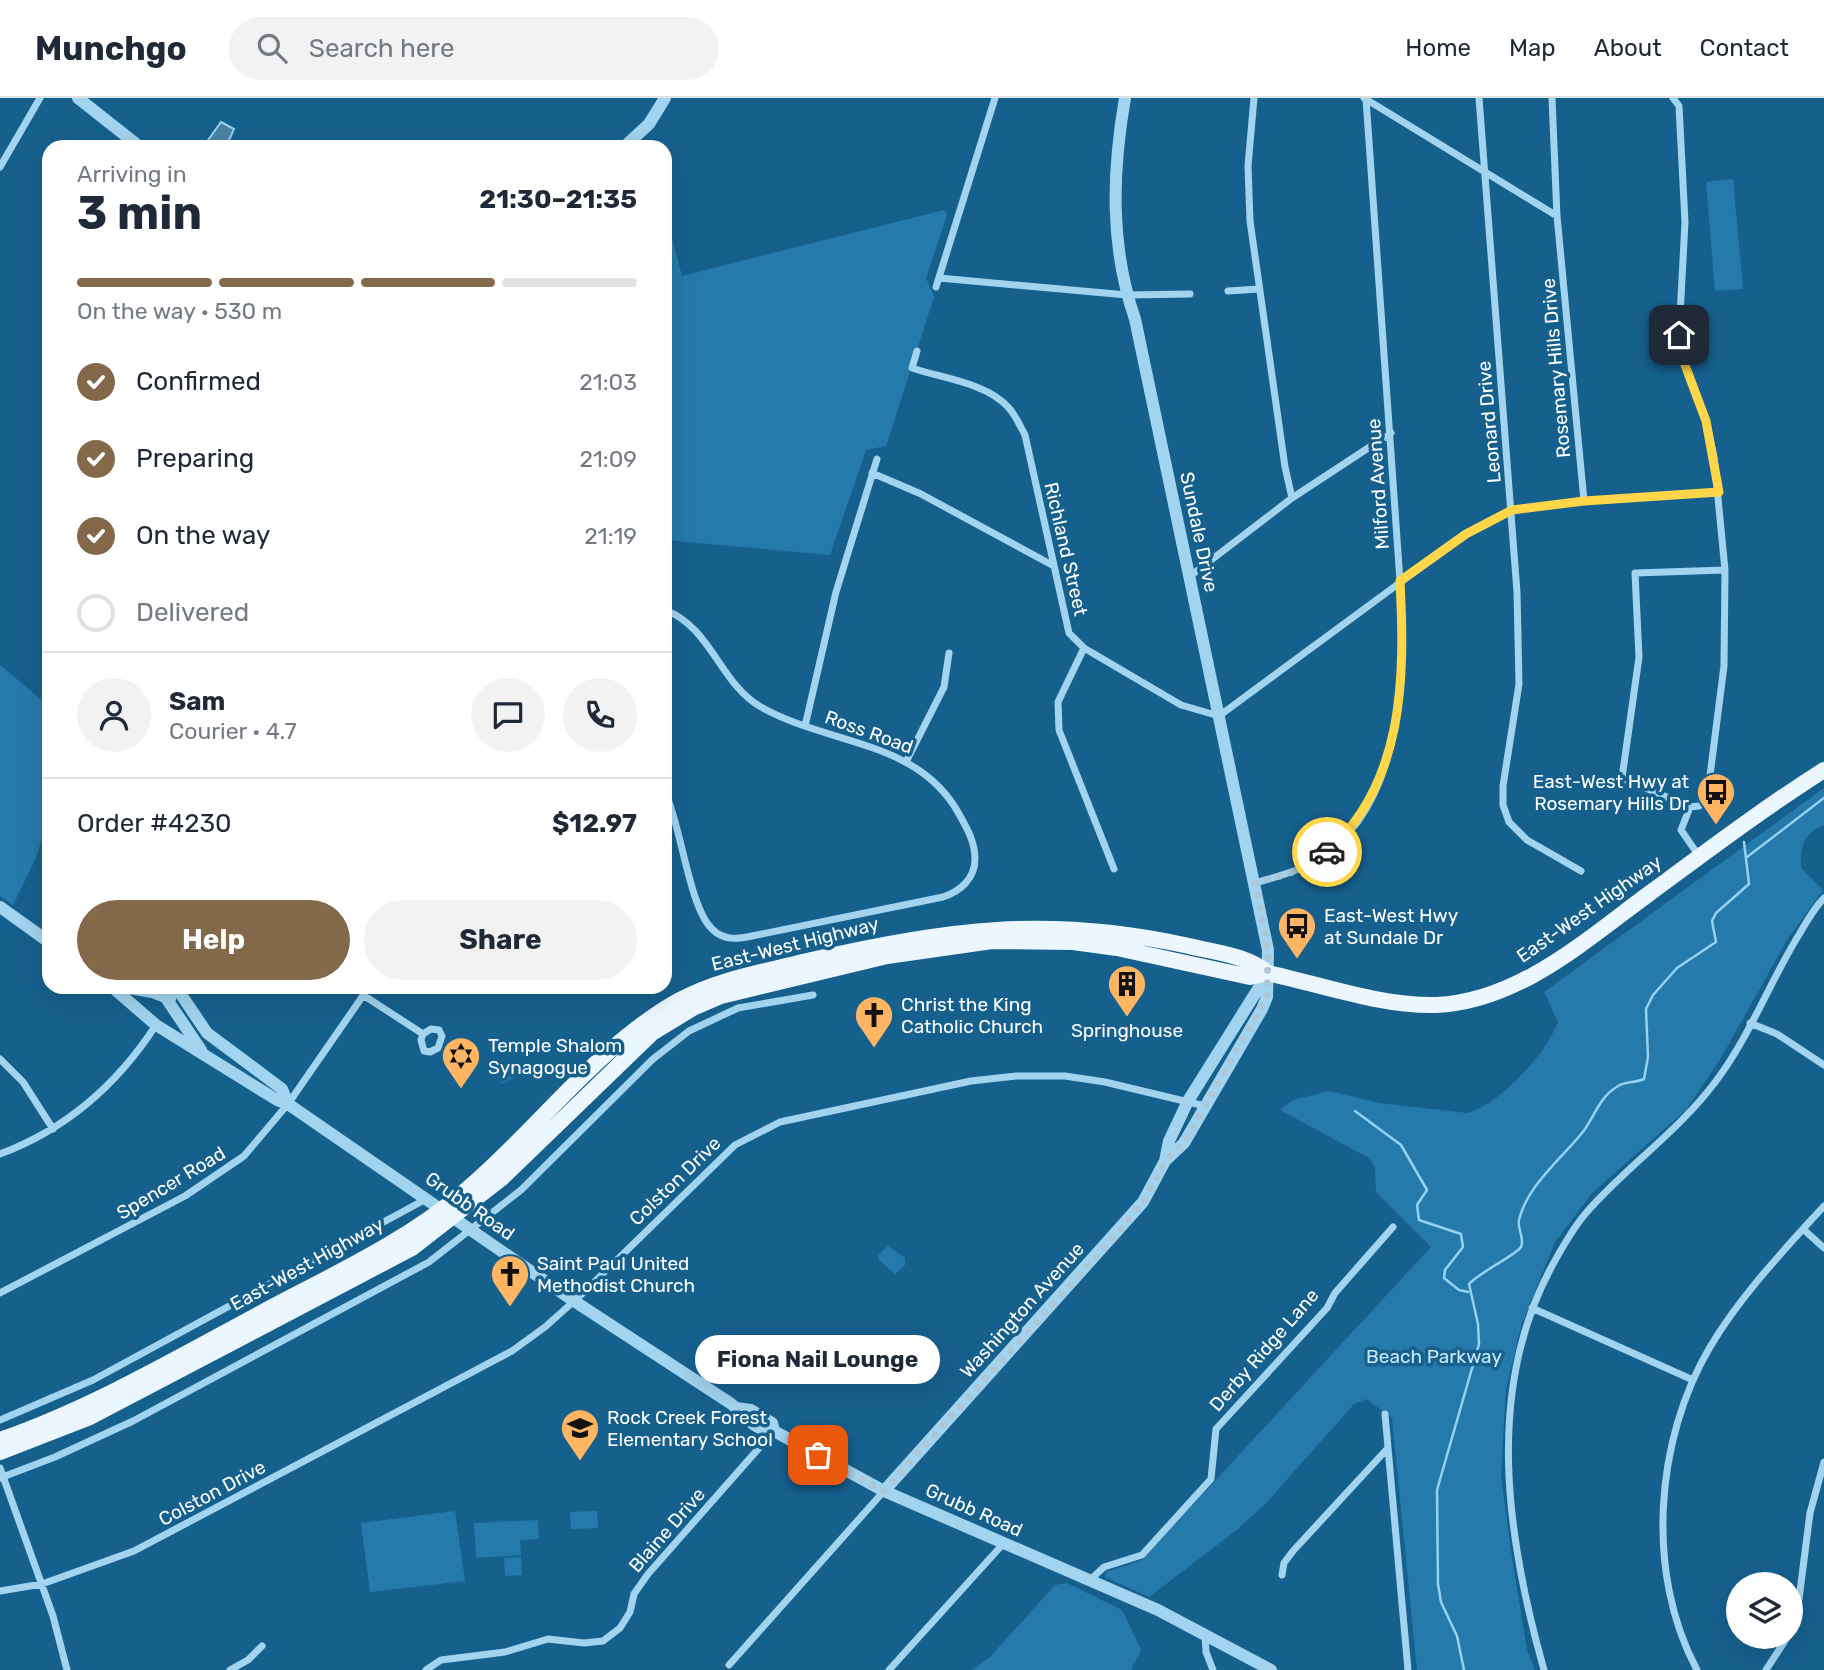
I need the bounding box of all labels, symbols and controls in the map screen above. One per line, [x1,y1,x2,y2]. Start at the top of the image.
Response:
search box [229,17,719,80]
text: Munchgo [35,29,187,68]
icon: search [253,29,291,67]
text: Search here [309,33,455,64]
text: Home [1405,34,1471,62]
text: Map [1509,34,1556,62]
text: About [1594,34,1662,62]
text: Contact [1700,34,1789,62]
text: Arriving in [77,160,187,188]
text: 21:30–21:35 [479,184,637,215]
text: 3 min [77,186,202,241]
street label: Rosemary Hills Drive [1537,277,1575,459]
text: On the way · 530 m [77,297,282,325]
pin [1649,305,1709,365]
icon: home [1660,316,1698,354]
street label: Leonard Drive [1472,360,1506,484]
icon: check [77,363,115,401]
text: Confirmed [136,366,261,397]
text: 21:03 [579,368,637,396]
street label: Milford Avenue [1362,418,1394,550]
icon: check [77,440,115,478]
text: Preparing [136,443,254,474]
text: 21:09 [580,445,637,473]
street label: Sundale Drive [1175,470,1223,594]
street label: Richland Street [1039,480,1093,619]
icon: check [77,517,115,555]
text: On the way [136,520,270,551]
text: 21:19 [584,522,637,550]
text: Delivered [136,597,249,628]
button: person [77,678,151,752]
button: chat [471,678,545,752]
button: phone [563,678,637,752]
text: Sam [169,686,225,717]
street label: Ross Road [822,705,916,759]
text: Courier · 4.7 [169,717,296,745]
place label: East-West Hwy at Rosemary Hills Dr [1533,770,1690,815]
bus stop icon: East-West Hwy at Rosemary Hills Dr [1695,771,1737,826]
text: Order #4230 [77,808,232,839]
text: $12.97 [552,808,637,839]
courier [1292,817,1362,887]
icon: car [1308,833,1346,871]
street label: East-West Highway [1512,850,1666,968]
button: Help [77,900,350,980]
button: Share [364,900,637,980]
place label: East-West Hwy at Sundale Dr [1324,904,1458,949]
bus stop icon: East-West Hwy at Sundale Dr [1276,905,1318,960]
street label: East-West Highway [709,912,881,976]
building icon: Springhouse [1106,963,1148,1018]
place label: Christ the King Catholic Church [901,993,1043,1038]
church icon: Christ the King Catholic Church [853,994,895,1049]
place label: Springhouse [1071,1019,1183,1042]
place label: Temple Shalom Synagogue [488,1034,622,1079]
synagogue icon: Temple Shalom Synagogue [440,1035,482,1090]
street label: Colston Drive [625,1132,725,1230]
street label: Spencer Road [112,1141,230,1225]
street label: Grubb Road [421,1167,519,1245]
street label: East-West Highway [226,1212,388,1316]
street label: Washington Avenue [955,1237,1089,1383]
place label: Saint Paul United Methodist Church [537,1252,695,1297]
church icon: Saint Paul United Methodist Church [489,1253,531,1308]
street label: Derby Ridge Lane [1205,1284,1323,1416]
callout: Fiona Nail Lounge [696,1336,940,1385]
text: Fiona Nail Lounge [717,1345,918,1373]
park label: Beach Parkway [1366,1345,1502,1368]
place label: Rock Creek Forest Elementary School [607,1406,773,1451]
school or university icon: Rock Creek Forest Elementary School [559,1407,601,1462]
pin [788,1425,848,1485]
icon: bag [799,1436,837,1474]
street label: Colston Drive [154,1455,270,1531]
street label: Grubb Road [922,1478,1026,1542]
street label: Blaine Drive [624,1483,710,1577]
map controls [1726,1572,1803,1649]
button: layers [1726,1572,1803,1649]

